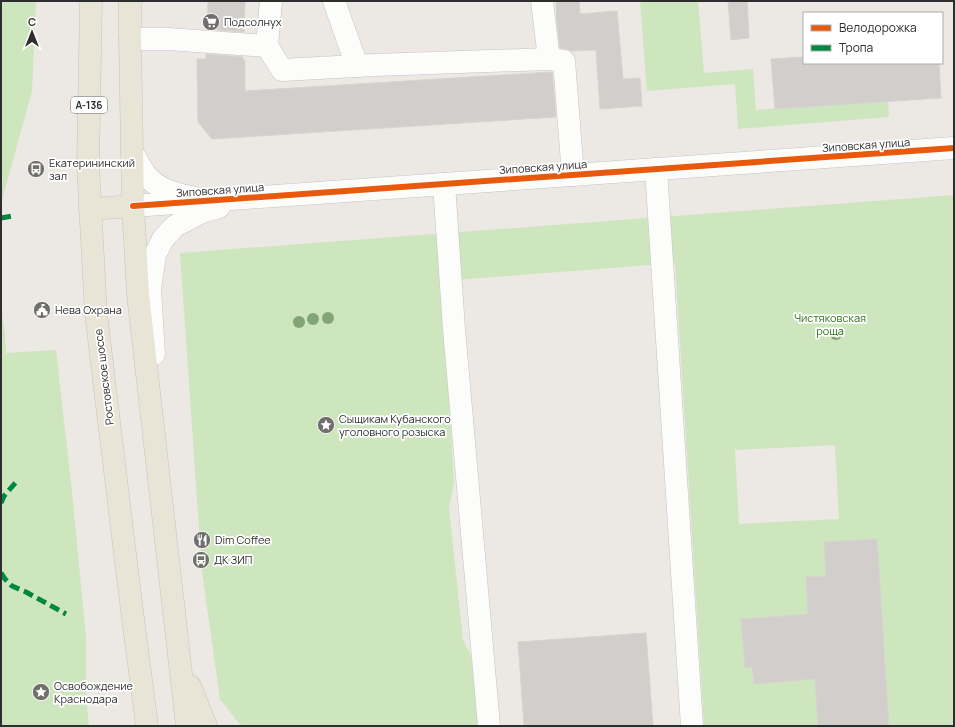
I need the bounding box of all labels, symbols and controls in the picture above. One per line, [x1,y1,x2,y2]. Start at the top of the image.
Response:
north arrow [12,12,52,52]
supermarket icon: Подсолнух [201,12,221,32]
legend [803,12,943,64]
text: С [28,14,36,29]
place label: Подсолнух [224,14,282,29]
text: Велодорожка [839,19,917,36]
text: Тропа [839,39,873,56]
road number: А-136 [71,97,107,113]
street label: Зиповская улица [821,134,911,155]
place label: Екатерининский зал [49,155,135,183]
street label: Зиповская улица [498,156,588,177]
bus stop icon: Екатерининский зал [26,159,46,179]
street label: Зиповская улица [175,179,265,200]
public building icon: Нева Охрана [32,300,52,320]
place label: Нева Охрана [55,302,122,317]
park label: Чистяковская роща [794,310,866,338]
street label: Ростовское шоссе [90,328,117,426]
place label: Сыщикам Кубанского уголовного розыска [339,411,451,439]
place icon: Сыщикам Кубанского уголовного розыска [316,415,336,435]
restaurant icon: Dim Coffee [192,530,212,550]
place label: Dim Coffee [215,532,271,547]
bus stop icon: ДК ЗИП [191,550,211,570]
place label: ДК ЗИП [214,552,252,567]
place label: Освобождение Краснодара [54,678,133,706]
place icon: Освобождение Краснодара [31,682,51,702]

